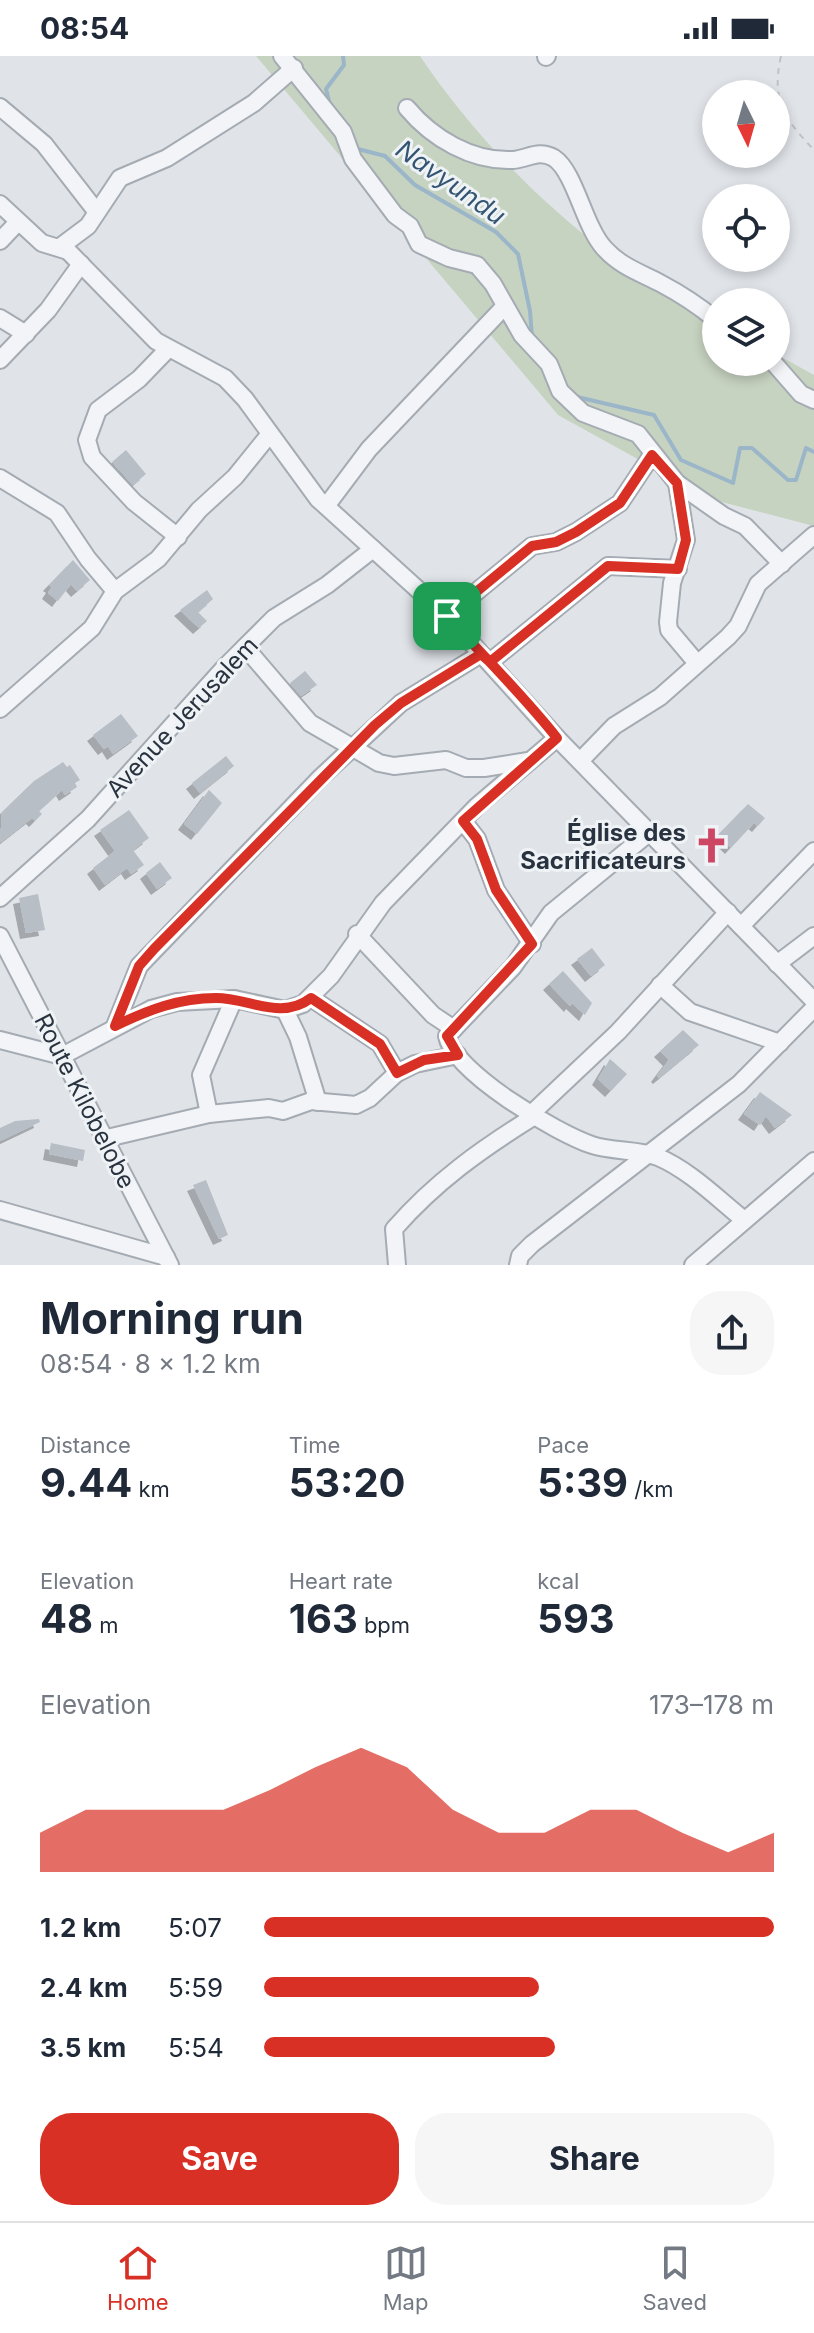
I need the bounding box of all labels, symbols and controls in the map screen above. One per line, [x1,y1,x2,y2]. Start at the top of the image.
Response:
text: 08:54 [40,10,129,46]
north arrow [702,80,790,168]
map controls [702,80,790,376]
water label: Navyundu [390,133,512,231]
button: locate [702,184,790,272]
button: layers [702,288,790,376]
pin [413,582,481,650]
icon: arrive [425,594,469,638]
street label: Avenue Jerusalem [100,631,264,803]
place label: Église des Sacrificateurs [520,818,686,875]
church icon: Église des Sacrificateurs [693,827,731,865]
street label: Route Kilobelobe [28,1009,142,1193]
text: Morning run [40,1291,304,1345]
button: share [690,1291,774,1375]
text: 08:54 · 8 × 1.2 km [40,1348,261,1379]
text: Distance [40,1432,131,1458]
text: Time [289,1432,340,1458]
text: Pace [537,1432,589,1458]
text: 9.44 [40,1458,132,1507]
text: 53:20 [289,1458,406,1507]
text: 5:39 [537,1458,628,1507]
text: km [132,1476,170,1502]
text: /km [628,1476,674,1502]
text: Elevation [40,1568,134,1594]
text: Heart rate [289,1568,393,1594]
text: kcal [537,1568,579,1594]
text: 48 [40,1594,93,1643]
text: 163 [289,1594,358,1643]
text: 593 [537,1594,615,1643]
text: m [93,1612,119,1638]
text: bpm [358,1612,410,1638]
text: Elevation [40,1689,151,1720]
text: 173–178 m [649,1689,774,1720]
text: 1.2 km [40,1912,121,1943]
text: 5:07 [168,1912,222,1943]
text: 2.4 km [40,1972,128,2003]
text: 5:59 [168,1972,223,2003]
text: 3.5 km [40,2032,126,2063]
text: 5:54 [168,2032,224,2063]
button: Save [40,2113,399,2205]
button: Share [415,2113,774,2205]
tab: Home [107,2241,169,2315]
tab: Map [383,2241,428,2315]
tab: Saved [643,2241,707,2315]

